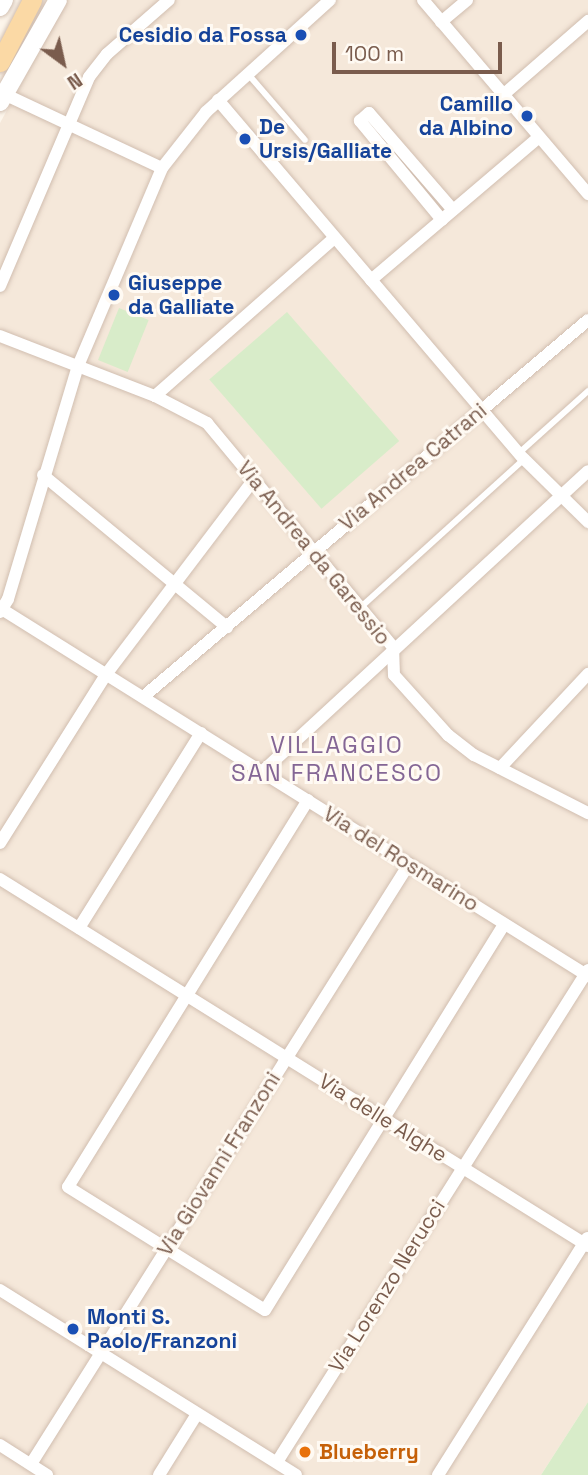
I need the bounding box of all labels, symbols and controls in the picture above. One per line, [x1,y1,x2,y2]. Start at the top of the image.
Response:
place label: Cesidio da Fossa [119,22,287,48]
marker: Cesidio da Fossa [293,27,309,43]
north arrow [28,28,98,98]
scale bar [336,28,506,72]
text: 100 m [345,40,404,67]
text: N [63,67,87,95]
place label: Camillo da Albino [418,91,513,141]
marker: Camillo da Albino [519,108,535,124]
place label: De Ursis/Galliate [259,114,392,164]
marker: De Ursis/Galliate [237,131,253,147]
place label: Giuseppe da Galliate [128,270,234,320]
marker: Giuseppe da Galliate [106,287,122,303]
street label: Via Andrea Catrani [334,398,492,536]
street label: Via Andrea da Garessio [232,456,396,650]
district label: VILLAGGIO SAN FRANCESCO [233,731,441,787]
street label: Via del Rosmarino [319,801,483,917]
street label: Via Giovanni Franzoni [152,1067,286,1261]
street label: Via delle Alghe [314,1068,452,1168]
street label: Via Lorenzo Nerucci [324,1195,450,1377]
place label: Monti S. Paolo/Franzoni [87,1304,237,1354]
marker: Monti S. Paolo/Franzoni [65,1321,81,1337]
place label: Blueberry [319,1439,419,1465]
marker: Blueberry [297,1444,313,1460]

